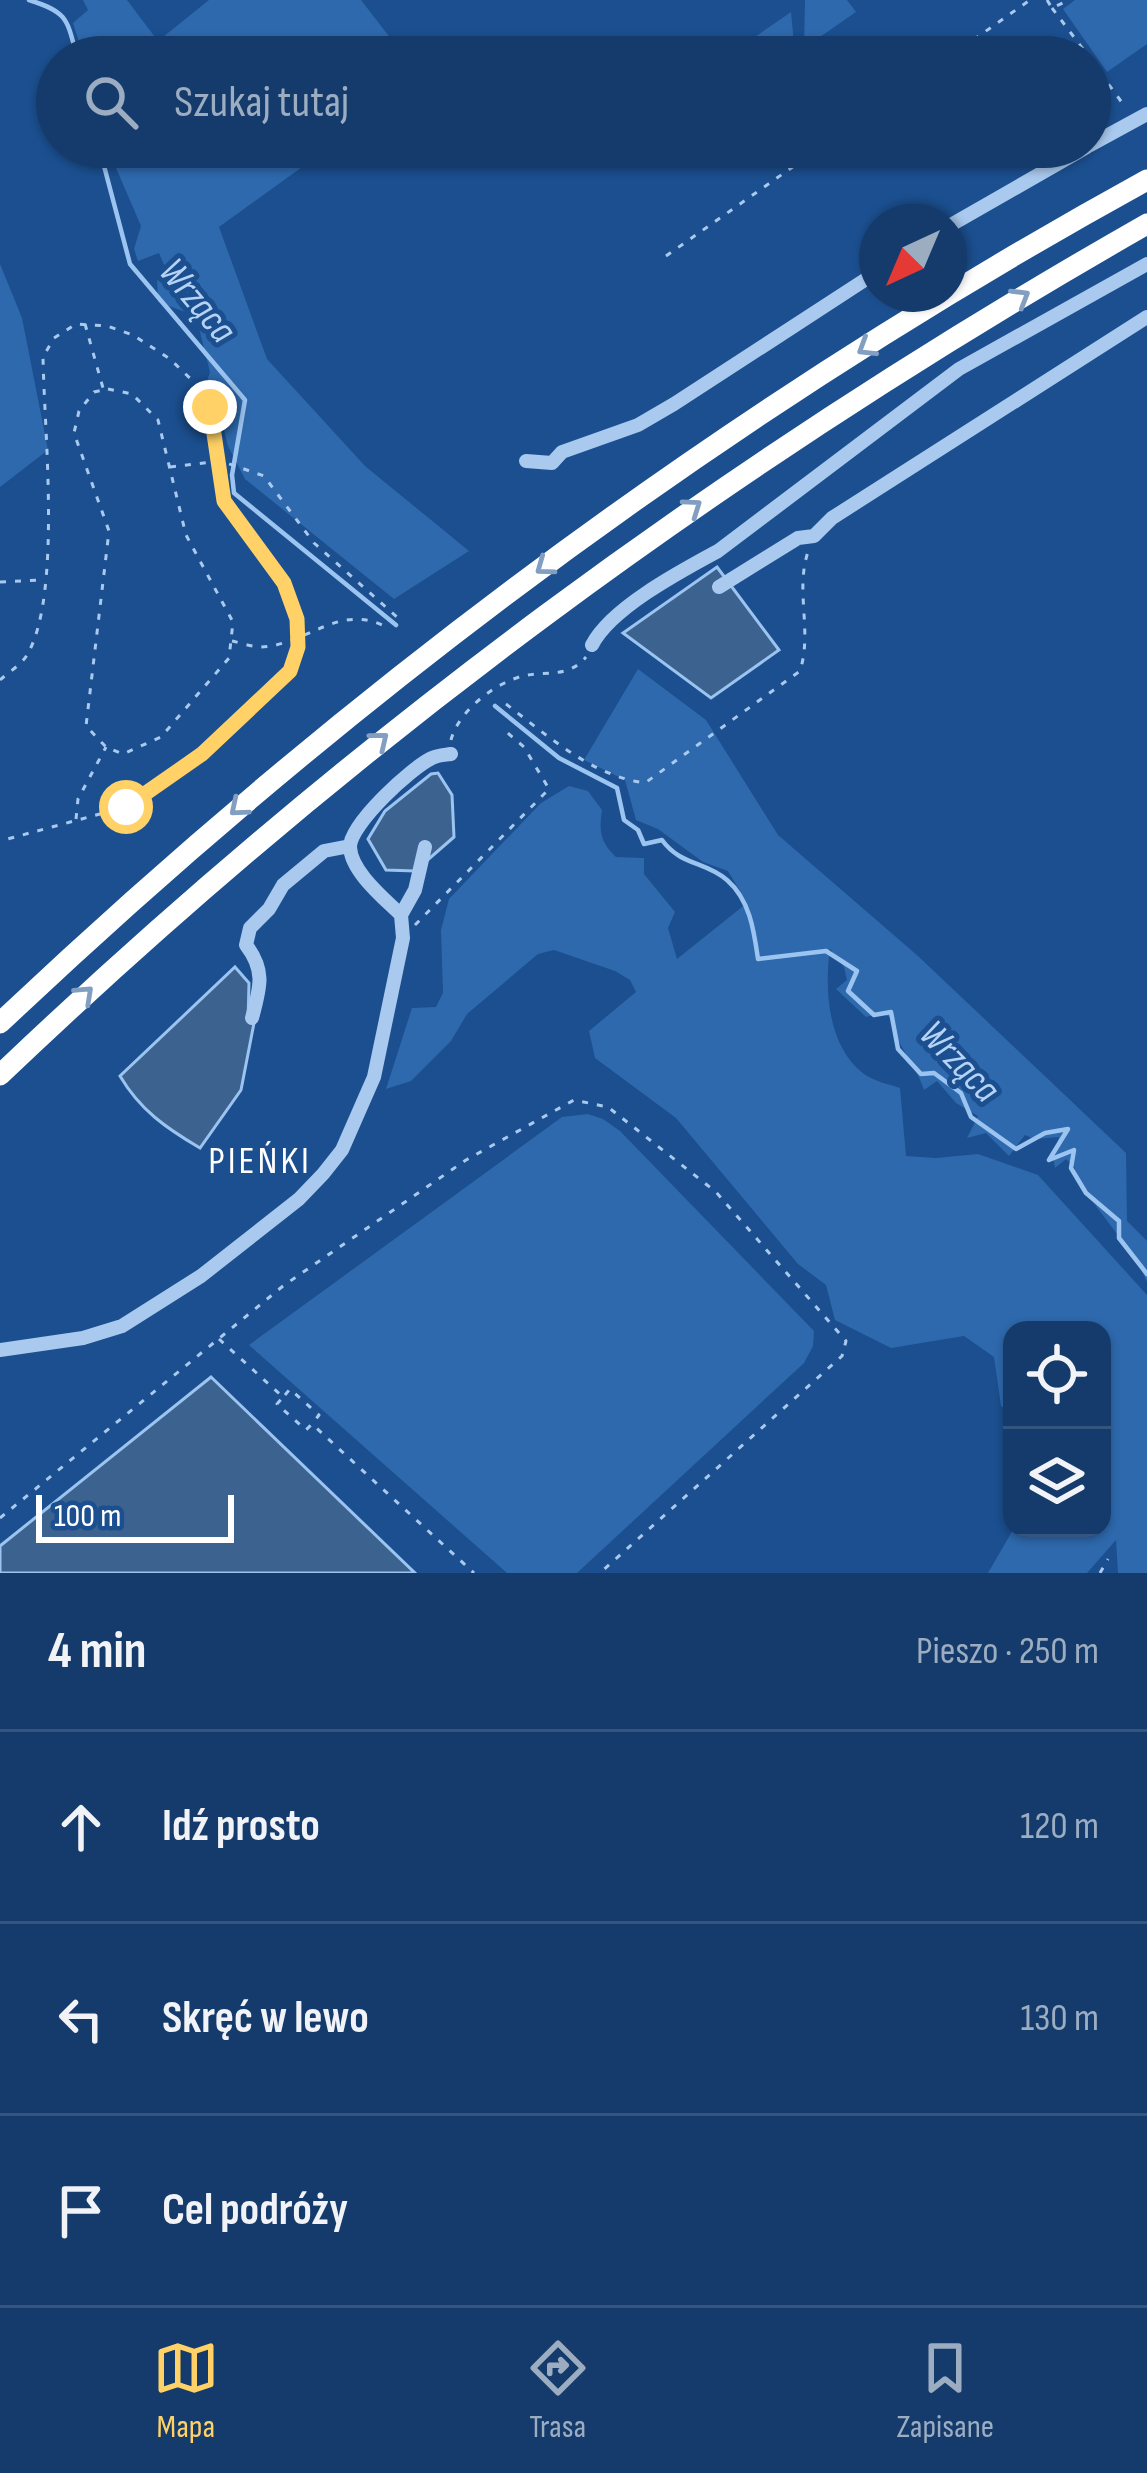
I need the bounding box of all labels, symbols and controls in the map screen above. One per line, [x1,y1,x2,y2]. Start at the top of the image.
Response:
search box [36,36,1111,168]
icon: search [78,69,144,135]
text: Szukaj tutaj [174,75,349,130]
north arrow [859,204,967,312]
water label: Wrząca [148,249,246,353]
one-way arrow [1008,289,1030,311]
one-way arrow [857,334,879,356]
route end [183,380,237,434]
one-way arrow [680,499,702,521]
one-way arrow [536,553,557,575]
one-way arrow [367,733,389,754]
route start [99,780,153,834]
one-way arrow [230,794,252,816]
one-way arrow [71,987,92,1009]
water label: Wrząca [909,1011,1009,1113]
district label: PIEŃKI [208,1138,312,1185]
map controls [1003,1321,1111,1537]
button: locate [1003,1321,1111,1429]
button: layers [1003,1429,1111,1537]
scale bar [36,1489,234,1542]
text: 100 m [54,1496,121,1536]
text: 4 min [48,1621,147,1682]
text: Pieszo · 250 m [916,1628,1099,1675]
icon: ahead [48,1794,114,1860]
text: Idź prosto [162,1799,320,1854]
text: 120 m [1020,1803,1099,1850]
icon: left [48,1986,114,2052]
text: Skręć w lewo [162,1991,369,2046]
text: 130 m [1020,1995,1099,2042]
icon: arrive [48,2178,114,2244]
text: Cel podróży [162,2183,348,2238]
tab: Mapa [153,2335,219,2447]
tab: Trasa [525,2335,591,2447]
tab: Zapisane [896,2335,994,2447]

